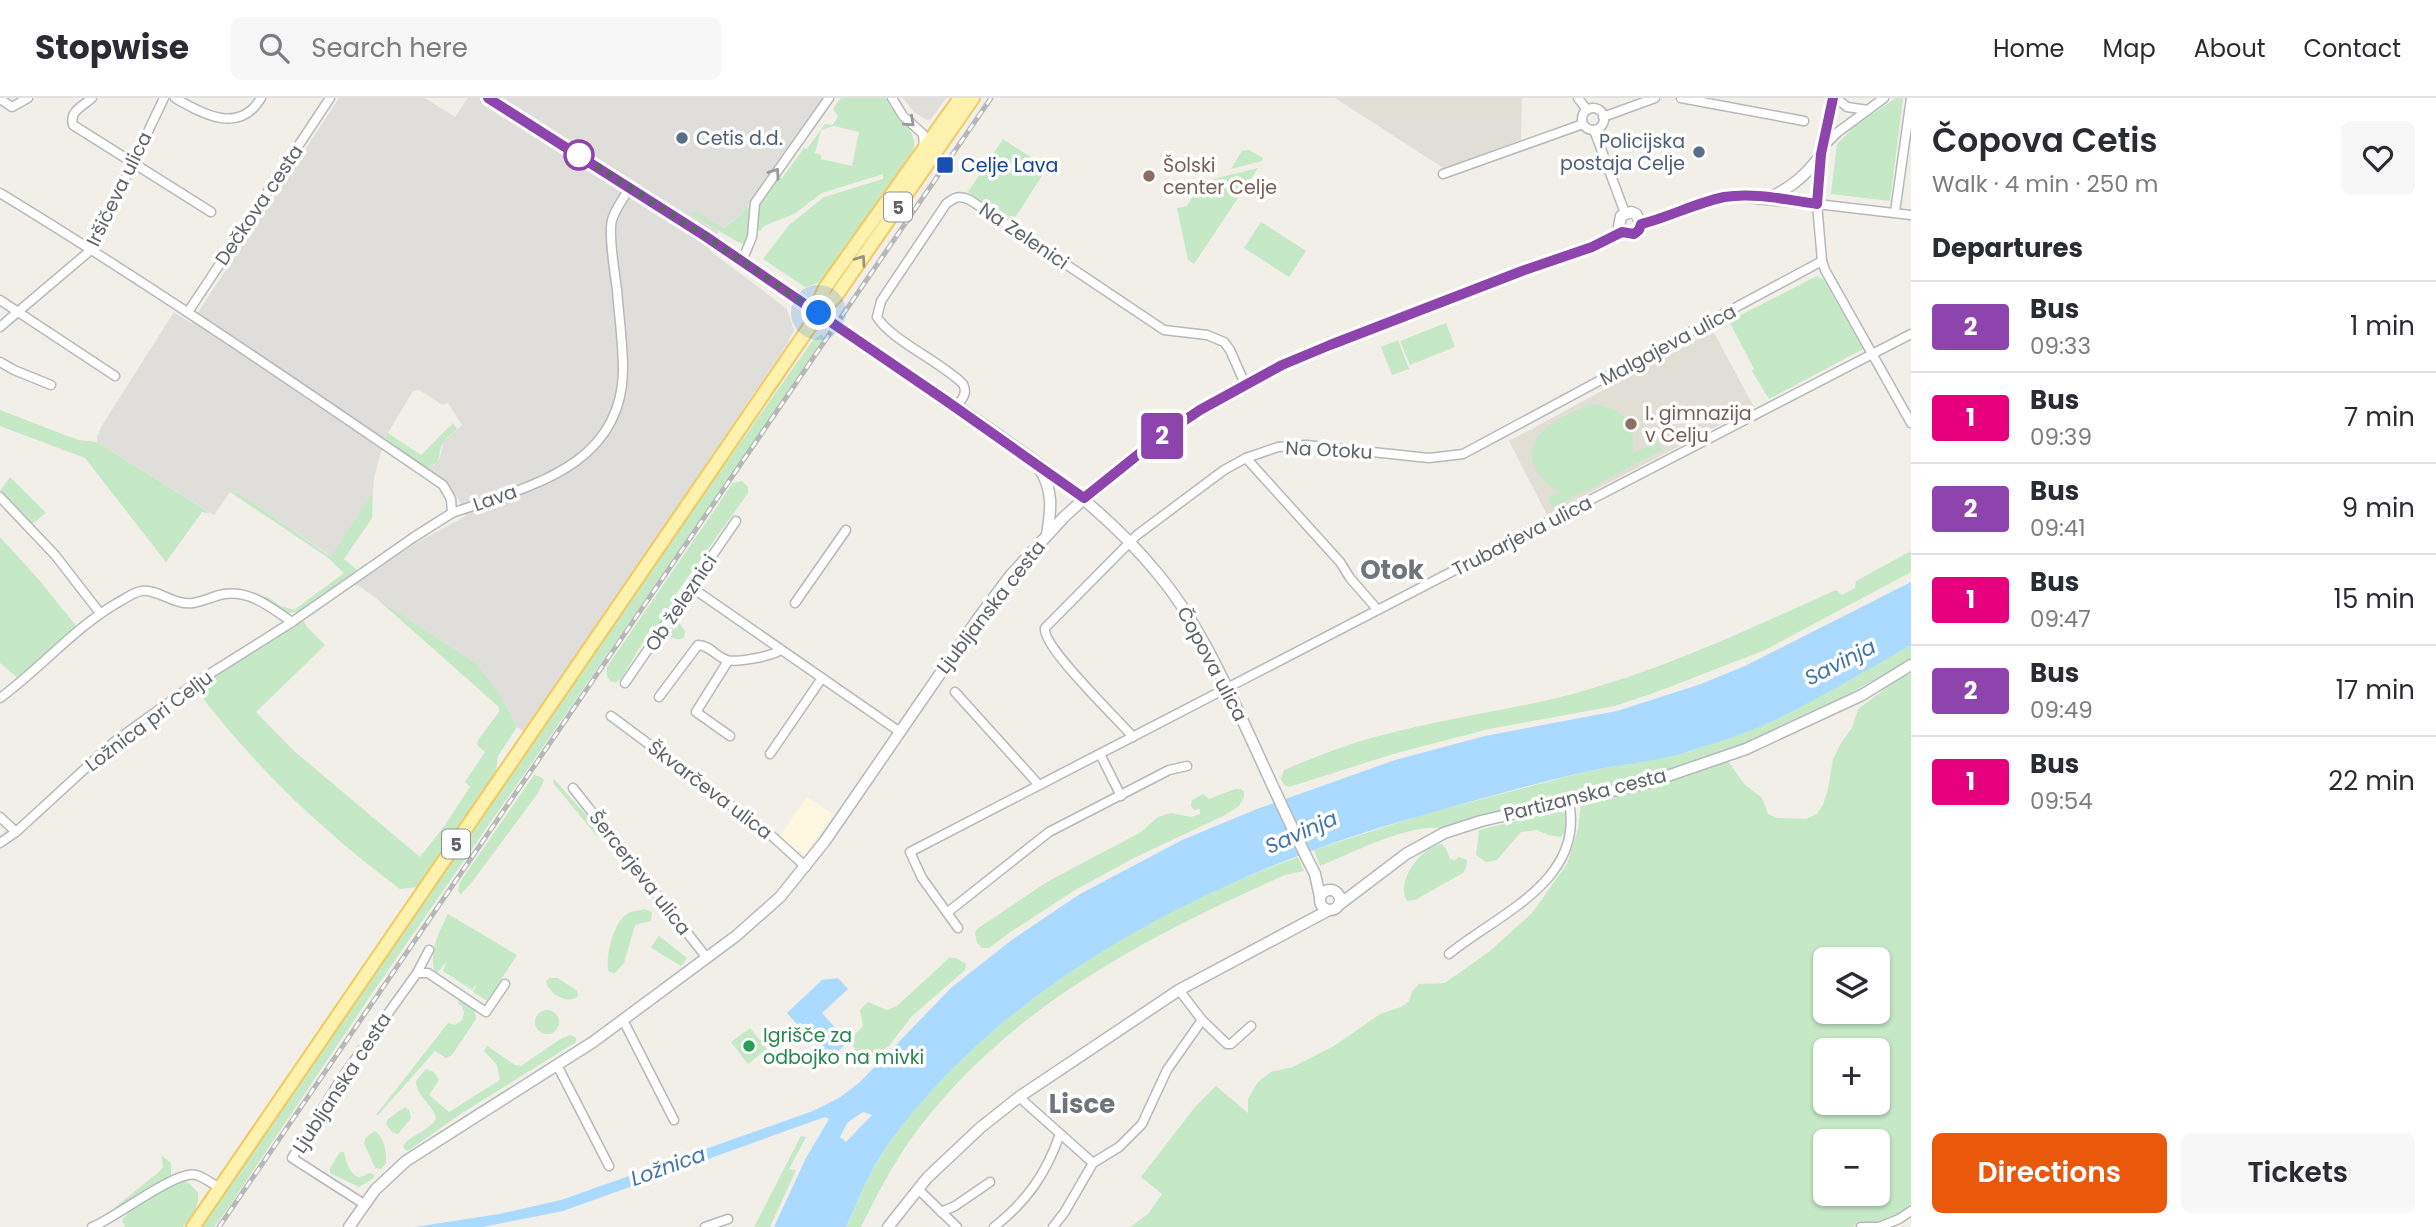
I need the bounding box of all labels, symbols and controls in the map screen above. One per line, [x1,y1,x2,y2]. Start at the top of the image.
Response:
search box [231,17,721,80]
text: Stopwise [35,24,189,71]
icon: search [255,29,293,67]
text: Search here [311,30,468,66]
text: Home [1993,32,2065,65]
text: Map [2103,32,2156,65]
text: About [2194,32,2265,65]
text: Contact [2303,32,2401,65]
one-way arrow [902,114,915,127]
text: Čopova Cetis [1932,117,2158,164]
button: heart [2341,121,2415,195]
place label: Cetis d.d. [696,125,783,152]
street label: Iršičeva ulica [80,127,158,251]
place label: Policijska postaja Celje [1560,128,1685,177]
marker: Cetis d.d. [674,130,690,146]
street label: Dečkova cesta [209,139,309,271]
unlabelled marker [564,140,594,170]
marker: Policijska postaja Celje [1691,144,1707,160]
place label: Celje Lava [961,152,1058,179]
place label: Šolski center Celje [1163,152,1277,201]
marker: Celje Lava [935,155,955,175]
one-way arrow [767,168,780,181]
marker: Šolski center Celje [1141,168,1157,184]
text: Walk · 4 min · 250 m [1932,168,2158,200]
road number: 5 [884,192,912,222]
street label: Na Zelenici [974,196,1074,276]
text: Departures [1932,230,2083,266]
one-way arrow [853,255,865,268]
text: Bus [2030,291,2079,327]
your location [801,295,836,330]
street label: Malgajeva ulica [1595,298,1741,392]
text: 1 min [2350,308,2415,344]
text: 2 [1964,310,1977,343]
text: 09:33 [2030,330,2091,362]
text: Bus [2030,382,2079,418]
text: 7 min [2344,399,2415,435]
place label: I. gimnazija v Celju [1645,400,1752,449]
text: 1 [1966,401,1975,434]
line badge: 2 [1139,413,1185,459]
marker: I. gimnazija v Celju [1623,416,1639,432]
text: 2 [1155,419,1169,452]
text: 09:39 [2030,421,2092,453]
street label: Na Otoku [1285,434,1373,466]
text: Bus [2030,473,2079,509]
street label: Lava [470,478,520,518]
street label: Trubarjeva ulica [1448,489,1596,583]
text: 9 min [2342,490,2415,526]
text: 2 [1964,492,1977,525]
text: 09:41 [2030,512,2086,544]
street label: Ljubljanska cesta [930,534,1052,680]
street label: Ob železnici [639,549,723,657]
district label: Otok [1360,552,1424,588]
text: Bus [2030,564,2079,600]
text: 15 min [2334,581,2415,617]
text: 1 [1966,583,1975,616]
street label: Čopova ulica [1170,602,1254,726]
text: 09:47 [2030,603,2091,635]
water label: Savinja [1799,632,1881,692]
text: Bus [2030,655,2079,691]
street label: Ložnica pri Celju [80,664,218,778]
text: 17 min [2336,672,2415,708]
text: 2 [1964,674,1977,707]
text: 09:49 [2030,694,2093,726]
street label: Škvarčeva ulica [642,734,778,846]
text: Bus [2030,746,2079,782]
street label: Partizanska cesta [1501,762,1669,828]
text: 22 min [2328,763,2415,799]
text: 1 [1966,765,1975,798]
text: 09:54 [2030,785,2093,817]
water label: Savinja [1260,803,1342,861]
street label: Šercerjeva ulica [583,805,697,941]
road number: 5 [442,830,470,858]
map controls [1813,947,1890,1206]
button: layers [1813,947,1890,1024]
street label: Ljubljanska cesta [286,1007,398,1159]
place label: Igrišče za odbojko na mivki [763,1022,924,1071]
marker: Igrišče za odbojko na mivki [741,1038,757,1054]
button: + [1813,1038,1890,1115]
district label: Lisce [1049,1086,1115,1122]
button: − [1813,1129,1890,1206]
button: Directions [1932,1133,2167,1213]
button: Tickets [2181,1133,2415,1213]
water label: Ložnica [627,1139,709,1193]

